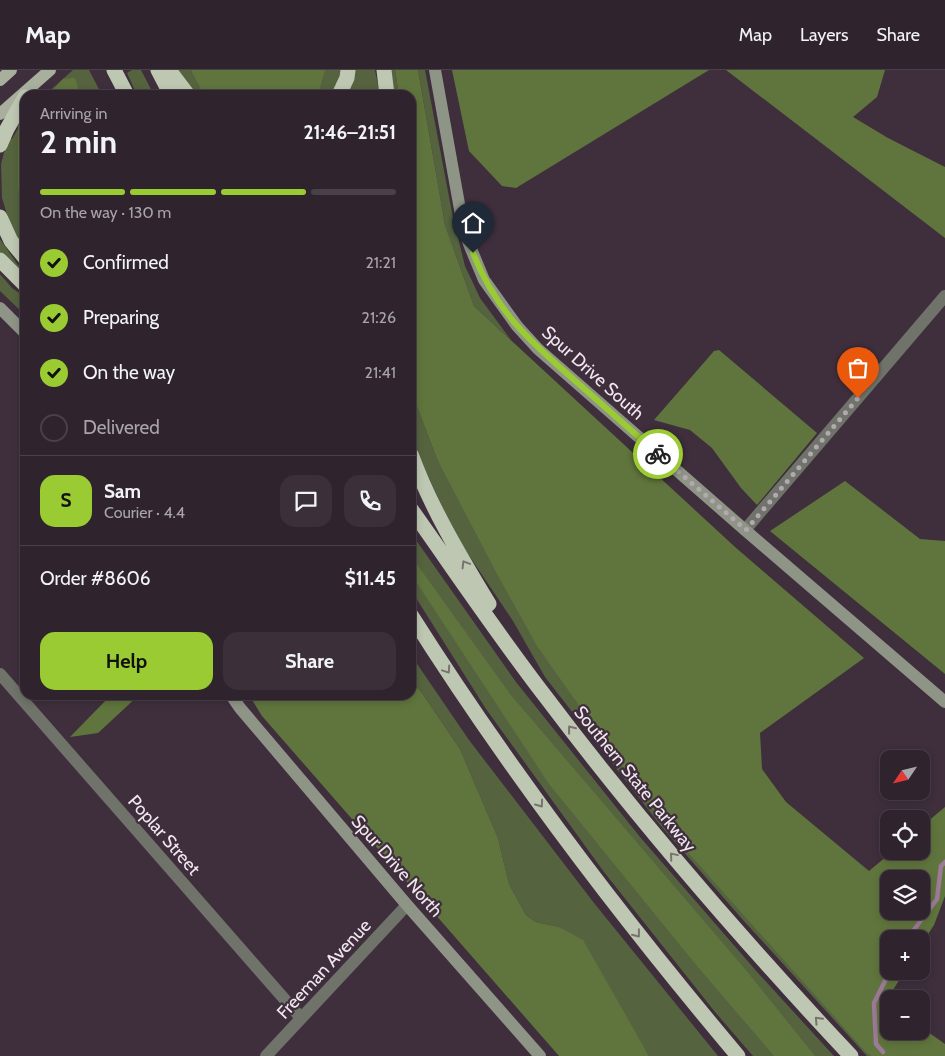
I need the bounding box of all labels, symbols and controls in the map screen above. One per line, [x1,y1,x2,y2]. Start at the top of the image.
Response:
text: Map [25,20,71,49]
text: Map [739,24,772,46]
text: Layers [800,24,849,46]
text: Share [877,24,920,46]
text: Arriving in [40,104,107,123]
text: 21:46–21:51 [303,121,396,144]
text: 2 min [40,122,117,161]
pin [452,202,494,253]
text: On the way · 130 m [40,203,171,222]
icon: home [459,209,487,237]
icon: check [40,249,68,277]
text: Confirmed [83,251,169,274]
text: 21:21 [365,253,396,272]
icon: check [40,304,68,332]
text: Preparing [83,306,159,329]
text: 21:26 [362,308,396,327]
street label: Spur Drive South [537,321,649,425]
pin [837,347,879,398]
icon: bag [844,354,872,382]
icon: check [40,359,68,387]
text: On the way [83,361,175,384]
text: 21:41 [365,363,396,382]
text: Delivered [83,416,160,439]
courier [633,429,683,479]
icon: bike [644,440,672,468]
button: chat [280,475,332,527]
button: phone [344,475,396,527]
text: Sam [104,480,141,503]
text: S [60,489,72,512]
text: Courier · 4.4 [104,503,185,522]
one-way arrow [462,560,472,569]
text: Order #8606 [40,567,151,590]
text: $11.45 [345,567,396,590]
button: Help [40,632,213,690]
button: Share [223,632,396,690]
one-way arrow [441,665,451,674]
street label: Southern State Parkway [569,702,701,856]
one-way arrow [567,726,576,735]
north arrow [880,750,930,800]
map controls [880,750,930,1040]
street label: Poplar Street [123,790,205,880]
one-way arrow [534,798,543,808]
button: locate [880,810,930,860]
street label: Spur Drive North [347,811,447,921]
one-way arrow [670,852,679,861]
button: layers [880,870,930,920]
street label: Freeman Avenue [272,915,376,1023]
one-way arrow [632,928,640,937]
button: + [880,930,930,980]
button: − [880,990,930,1040]
one-way arrow [815,1017,824,1026]

